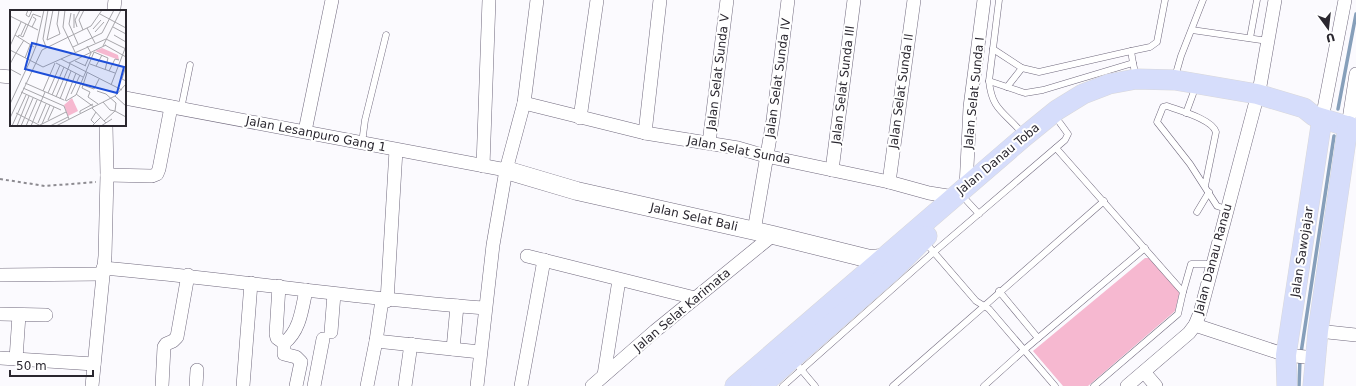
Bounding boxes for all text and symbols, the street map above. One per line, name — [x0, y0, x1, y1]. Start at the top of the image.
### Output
north arrow — [1308, 8, 1348, 48]
inset map — [10, 10, 126, 126]
street label: Jalan Selat Sunda V — [704, 12, 732, 132]
street label: Jalan Selat Sunda IV — [763, 17, 793, 140]
street label: Jalan Selat Sunda III — [829, 25, 857, 146]
text: U — [1324, 30, 1336, 45]
street label: Jalan Selat Sunda II — [886, 33, 916, 150]
street label: Jalan Selat Sunda I — [961, 36, 987, 151]
street label: Jalan Lesanpuro Gang 1 — [244, 113, 387, 154]
street label: Jalan Danau Toba — [953, 120, 1042, 198]
street label: Jalan Selat Sunda — [685, 133, 792, 167]
street label: Jalan Selat Bali — [648, 200, 739, 234]
street label: Jalan Danau Ranau — [1191, 202, 1235, 317]
street label: Jalan Sawojajar — [1288, 206, 1316, 299]
street label: Jalan Selat Karimata — [630, 266, 733, 355]
scale bar — [10, 352, 93, 378]
text: 50 m — [16, 359, 47, 373]

